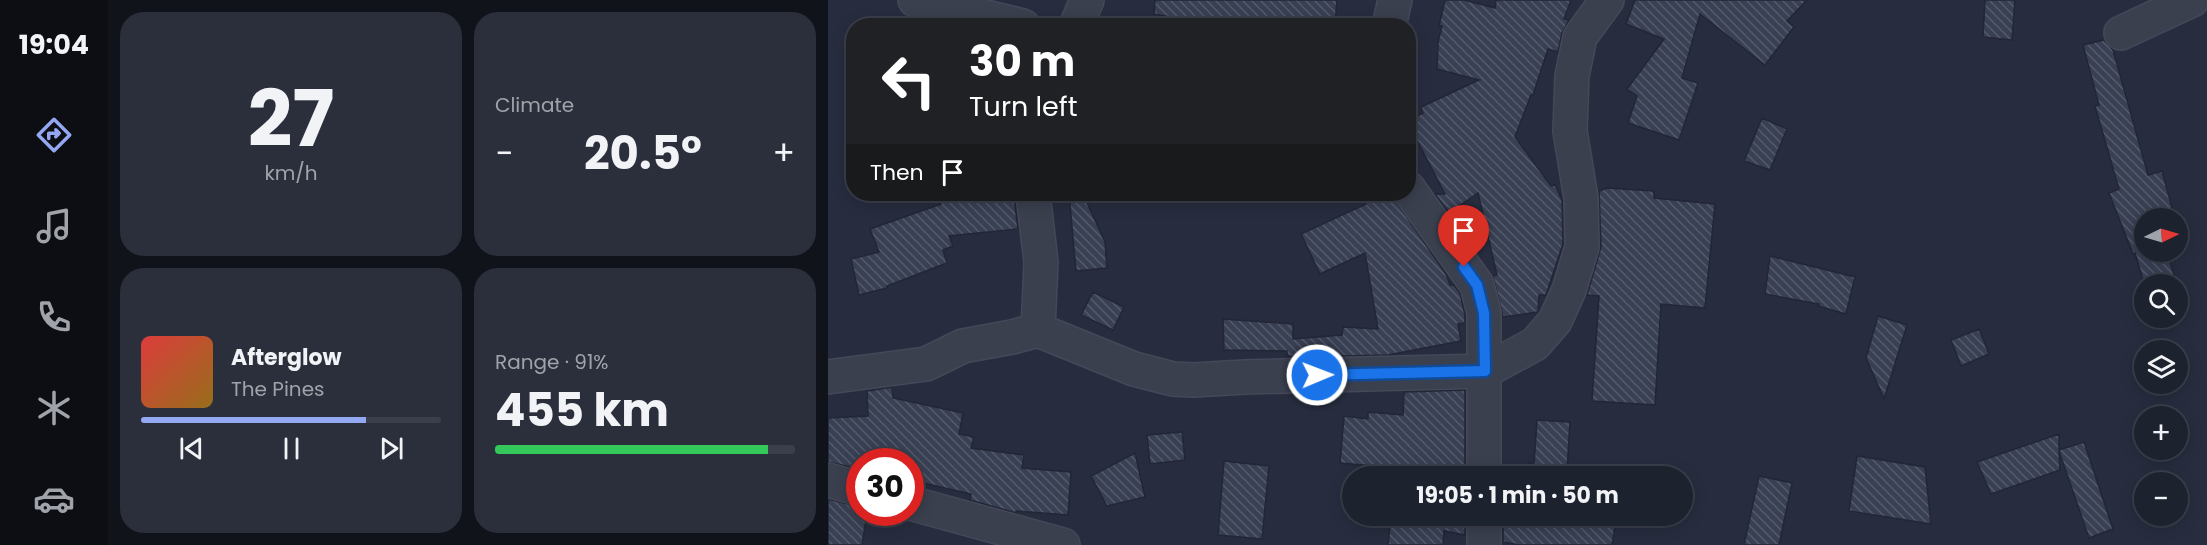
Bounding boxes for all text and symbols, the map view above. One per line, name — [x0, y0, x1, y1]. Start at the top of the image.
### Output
text: 19:04 — [19, 26, 89, 63]
text: 30 m — [969, 32, 1075, 91]
icon: left — [870, 42, 948, 120]
text: 27 — [248, 64, 334, 173]
text: Turn left — [969, 88, 1078, 125]
text: Climate — [495, 91, 574, 119]
icon: directions — [33, 114, 75, 156]
text: 20.5° — [584, 122, 702, 185]
text: − — [495, 130, 513, 177]
text: + — [772, 130, 795, 177]
icon: arrive — [936, 156, 969, 189]
text: Then — [870, 157, 924, 188]
text: km/h — [264, 159, 318, 187]
icon: music — [33, 205, 75, 247]
pin — [1438, 205, 1489, 267]
north arrow — [2134, 208, 2188, 262]
map controls — [2134, 208, 2188, 526]
icon: arrive — [1447, 214, 1480, 247]
button: search — [2134, 274, 2188, 328]
icon: phone — [33, 296, 75, 338]
button: layers — [2134, 340, 2188, 394]
text: Afterglow — [231, 342, 342, 373]
position arrow — [1285, 343, 1349, 407]
text: Range · 91% — [495, 348, 609, 376]
text: The Pines — [231, 375, 325, 403]
text: 455 km — [495, 379, 669, 442]
icon: climate — [33, 387, 75, 429]
button: + — [2134, 406, 2188, 460]
icon: previous — [175, 432, 208, 465]
icon: pause — [275, 432, 308, 465]
icon: next — [375, 432, 408, 465]
speed limit sign: 30 — [846, 448, 924, 526]
button: − — [2134, 472, 2188, 526]
icon: car — [33, 478, 75, 520]
text: 19:05 · 1 min · 50 m — [1416, 480, 1619, 511]

